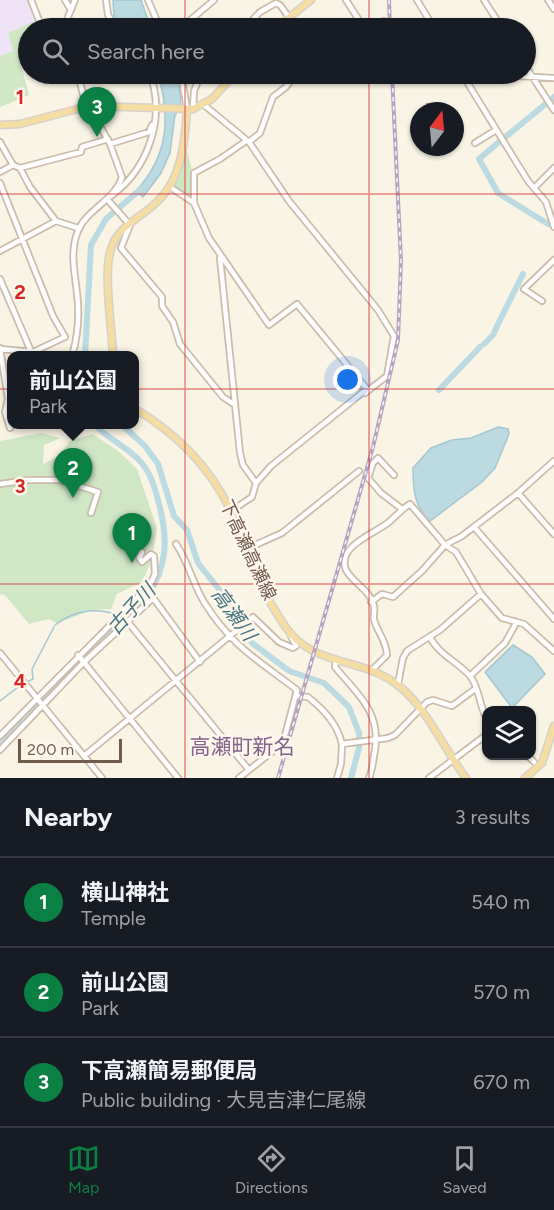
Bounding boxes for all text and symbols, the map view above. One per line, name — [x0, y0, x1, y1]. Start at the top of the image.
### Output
search box — [18, 18, 536, 84]
icon: search — [39, 35, 72, 68]
text: Search here — [87, 38, 205, 65]
text: 1 — [16, 85, 24, 109]
pin: 3 — [78, 88, 116, 137]
north arrow — [410, 102, 464, 156]
text: 2 — [14, 280, 26, 304]
popup — [7, 351, 139, 429]
your location — [333, 365, 362, 394]
text: 前山公園 — [29, 367, 117, 394]
text: Park — [29, 394, 67, 418]
pin: 2 — [54, 448, 92, 498]
text: 3 — [14, 474, 26, 498]
street label: 下高瀬高瀬線 — [215, 496, 281, 604]
pin: 1 — [112, 514, 152, 563]
water label: 古子川 — [102, 577, 161, 639]
water label: 高瀬川 — [207, 583, 263, 647]
text: 4 — [14, 669, 27, 693]
map controls — [482, 706, 536, 760]
button: layers — [482, 706, 536, 760]
district label: 高瀬町新名 — [190, 734, 295, 759]
scale bar — [18, 736, 122, 764]
text: 200 m — [27, 740, 74, 759]
text: Nearby — [24, 801, 112, 833]
text: 3 results — [455, 805, 530, 829]
text: 横山神社 — [81, 879, 169, 906]
text: 1 — [39, 890, 48, 914]
text: 540 m — [471, 890, 530, 914]
text: Temple — [81, 906, 146, 930]
text: 前山公園 — [81, 969, 169, 996]
text: 2 — [38, 980, 49, 1004]
text: 570 m — [473, 980, 530, 1004]
text: Park — [81, 996, 119, 1020]
text: 下高瀬簡易郵便局 — [81, 1057, 257, 1084]
text: 3 — [38, 1070, 49, 1094]
text: 670 m — [473, 1070, 530, 1094]
text: Public building · 大見吉津仁尾線 — [81, 1088, 366, 1112]
tab: Map — [67, 1142, 100, 1197]
tab: Directions — [235, 1142, 308, 1197]
tab: Saved — [443, 1142, 487, 1197]

